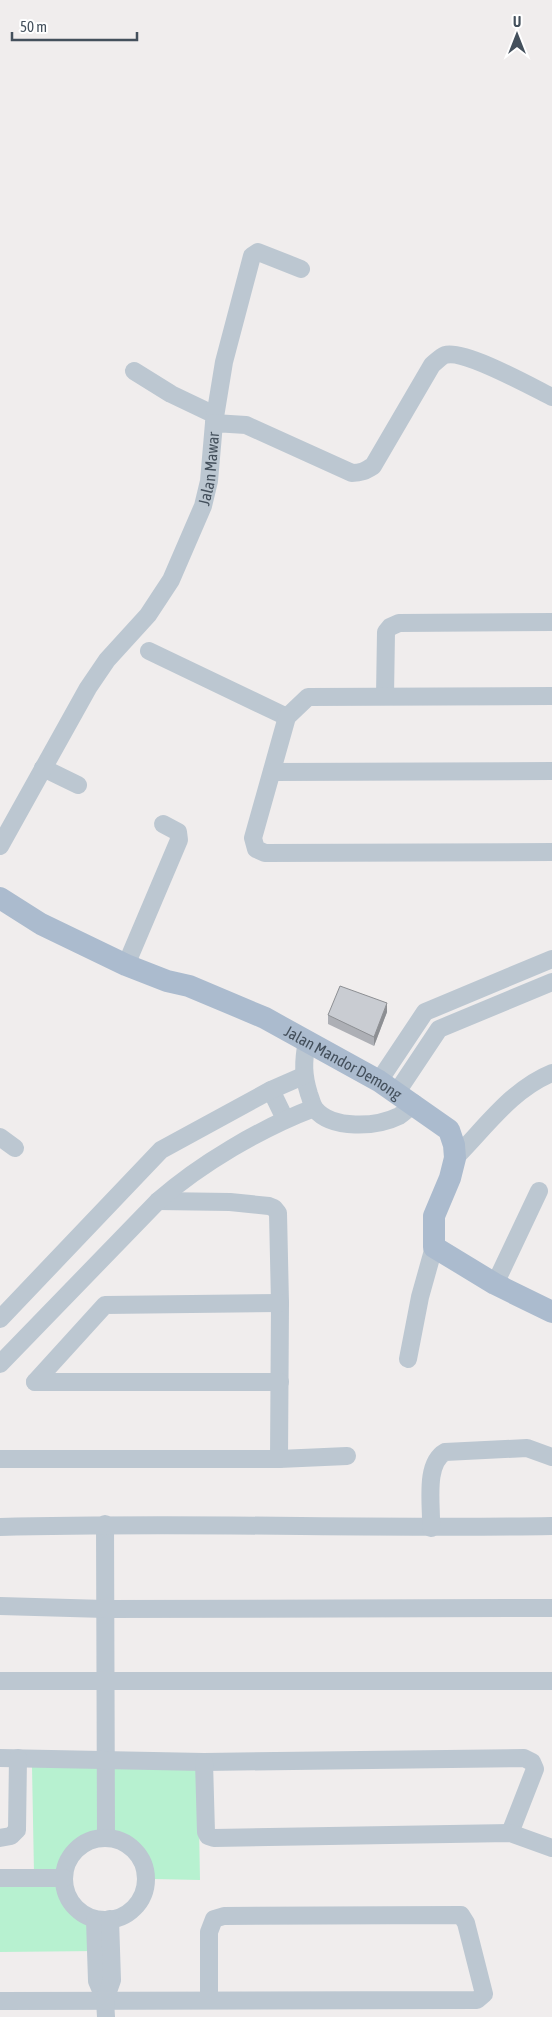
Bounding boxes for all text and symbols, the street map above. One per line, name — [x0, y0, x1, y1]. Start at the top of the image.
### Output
scale bar — [12, 10, 138, 42]
north arrow — [492, 10, 542, 60]
text: U — [513, 14, 521, 30]
text: 50 m — [20, 18, 47, 35]
street label: Jalan Mawar — [194, 431, 222, 507]
street label: Jalan Mandor Demong — [282, 1022, 405, 1104]

